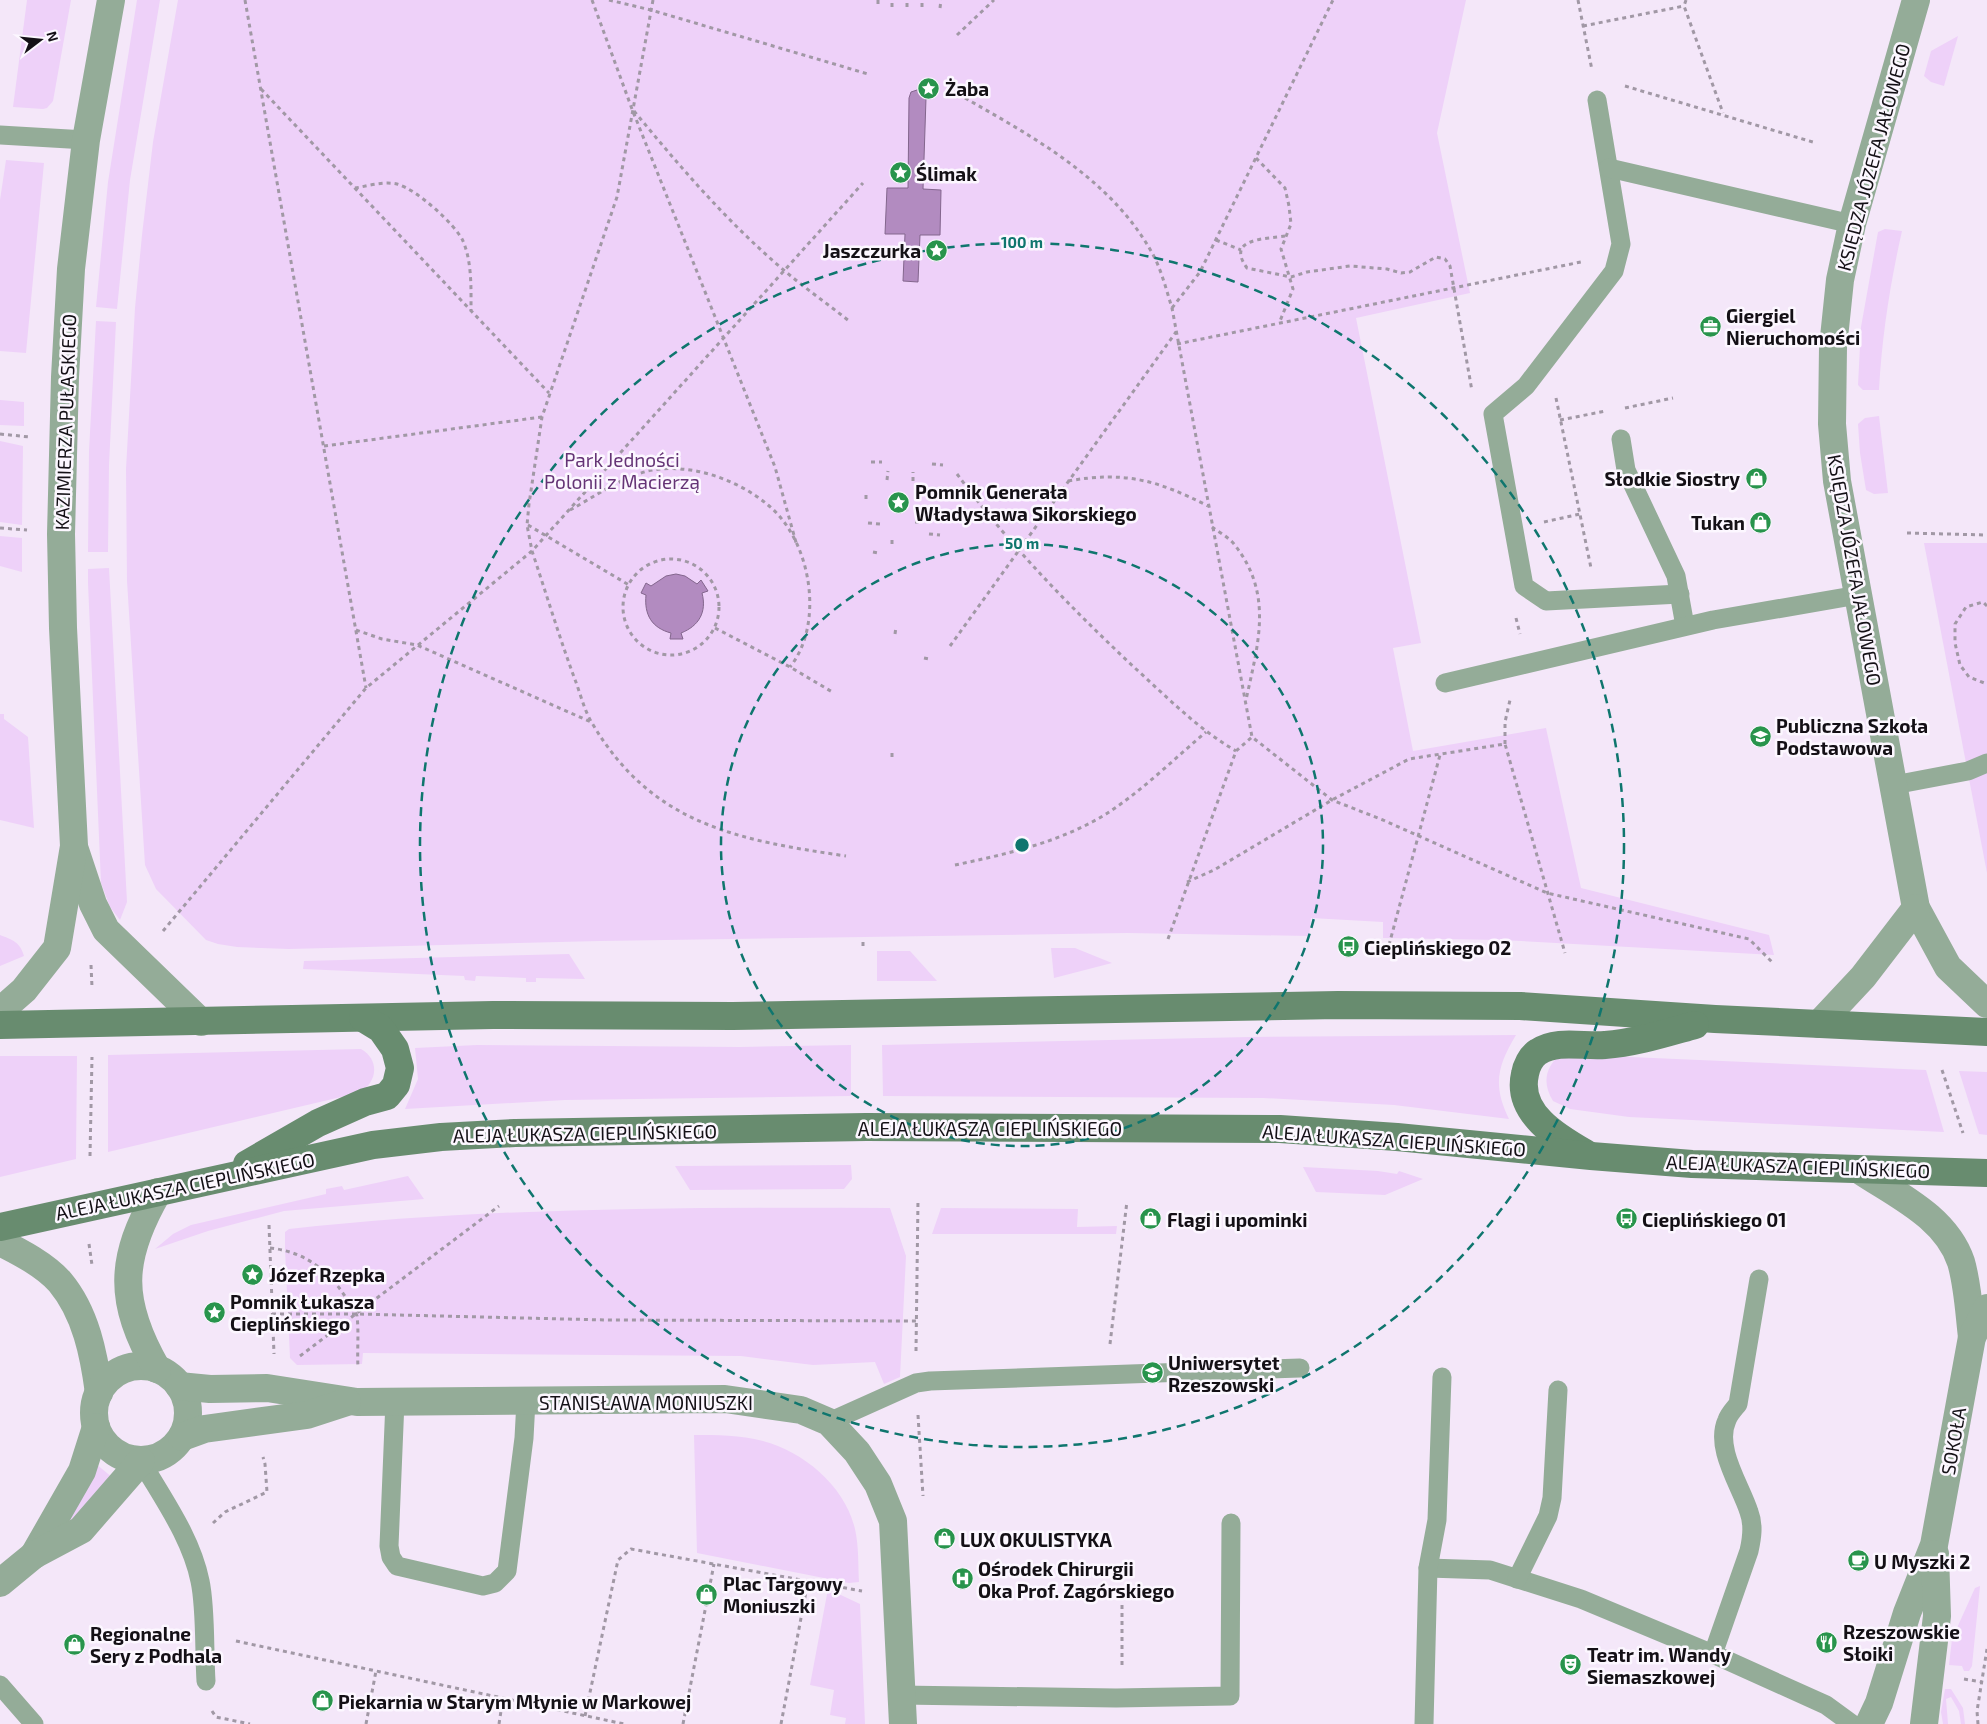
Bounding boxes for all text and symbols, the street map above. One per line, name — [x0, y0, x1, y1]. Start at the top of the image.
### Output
north arrow — [15, 15, 65, 65]
text: N — [43, 29, 63, 43]
street label: KSIĘDZA JÓZEFA JAŁOWEGO — [1832, 41, 1914, 273]
place icon: Żaba — [917, 76, 941, 100]
place label: Żaba — [945, 77, 989, 100]
place icon: Ślimak — [888, 161, 912, 185]
place label: Ślimak — [916, 162, 977, 185]
text: 100 m — [1001, 233, 1043, 251]
place icon: Jaszczurka — [925, 238, 949, 262]
place label: Jaszczurka — [823, 239, 921, 262]
place label: Giergiel Nieruchomości — [1726, 304, 1860, 349]
street label: KAZIMIERZA PUŁASKIEGO — [50, 313, 80, 531]
office icon: Giergiel Nieruchomości — [1698, 314, 1722, 338]
park label: Park Jedności Polonii z Macierzą — [544, 448, 700, 493]
street label: KSIĘDZA JÓZEFA JAŁOWEGO — [1823, 452, 1887, 688]
shop icon: Słodkie Siostry — [1744, 466, 1768, 490]
place label: Słodkie Siostry — [1604, 467, 1740, 491]
place label: Pomnik Generała Władysława Sikorskiego — [915, 480, 1137, 526]
place icon: Pomnik Generała Władysława Sikorskiego — [887, 490, 911, 514]
shop icon: Tukan — [1749, 510, 1773, 534]
place label: Tukan — [1691, 511, 1745, 534]
text: 50 m — [1005, 534, 1039, 552]
place label: Publiczna Szkoła Podstawowa — [1776, 714, 1928, 759]
school or university icon: Publiczna Szkoła Podstawowa — [1748, 724, 1772, 748]
centre of rings — [1013, 836, 1031, 854]
bus stop icon: Cieplińskiego 02 — [1336, 935, 1360, 959]
place label: Cieplińskiego 02 — [1364, 936, 1511, 959]
street label: ALEJA ŁUKASZA CIEPLIŃSKIEGO — [858, 1117, 1122, 1140]
street label: ALEJA ŁUKASZA CIEPLIŃSKIEGO — [453, 1119, 717, 1147]
street label: ALEJA ŁUKASZA CIEPLIŃSKIEGO — [1261, 1119, 1527, 1161]
street label: ALEJA ŁUKASZA CIEPLIŃSKIEGO — [53, 1147, 317, 1225]
street label: ALEJA ŁUKASZA CIEPLIŃSKIEGO — [1665, 1150, 1931, 1182]
shop icon: Flagi i upominki — [1139, 1207, 1163, 1231]
bus stop icon: Cieplińskiego 01 — [1614, 1207, 1638, 1231]
place label: Flagi i upominki — [1167, 1208, 1308, 1231]
place label: Cieplińskiego 01 — [1642, 1208, 1787, 1231]
place icon: Józef Rzepka — [241, 1262, 265, 1286]
place label: Józef Rzepka — [269, 1263, 385, 1286]
place label: Pomnik Łukasza Cieplińskiego — [230, 1290, 375, 1335]
place icon: Pomnik Łukasza Cieplińskiego — [202, 1300, 226, 1324]
place label: Uniwersytet Rzeszowski — [1168, 1351, 1280, 1396]
school or university icon: Uniwersytet Rzeszowski — [1140, 1361, 1164, 1385]
street label: STANISŁAWA MONIUSZKI — [539, 1391, 753, 1414]
street label: SOKOŁA — [1936, 1405, 1970, 1477]
shop icon: LUX OKULISTYKA — [932, 1527, 956, 1551]
place label: LUX OKULISTYKA — [960, 1528, 1112, 1551]
cafe icon: U Myszki 2 — [1846, 1549, 1870, 1573]
place label: U Myszki 2 — [1874, 1550, 1970, 1574]
place label: Ośrodek Chirurgii Oka Prof. Zagórskiego — [978, 1557, 1174, 1602]
hospital icon: Ośrodek Chirurgii Oka Prof. Zagórskiego — [950, 1567, 974, 1591]
place label: Plac Targowy Moniuszki — [723, 1572, 843, 1617]
shop icon: Plac Targowy Moniuszki — [695, 1582, 719, 1606]
place label: Rzeszowskie Słoiki — [1843, 1620, 1960, 1665]
place label: Regionalne Sery z Podhala — [90, 1622, 222, 1668]
restaurant icon: Rzeszowskie Słoiki — [1815, 1630, 1839, 1654]
shop icon: Regionalne Sery z Podhala — [62, 1632, 86, 1656]
place label: Teatr im. Wandy Siemaszkowej — [1587, 1643, 1731, 1688]
theatre icon: Teatr im. Wandy Siemaszkowej — [1559, 1653, 1583, 1677]
shop icon: Piekarnia w Starym Młynie w Markowej — [310, 1689, 334, 1713]
place label: Piekarnia w Starym Młynie w Markowej — [338, 1690, 691, 1714]

